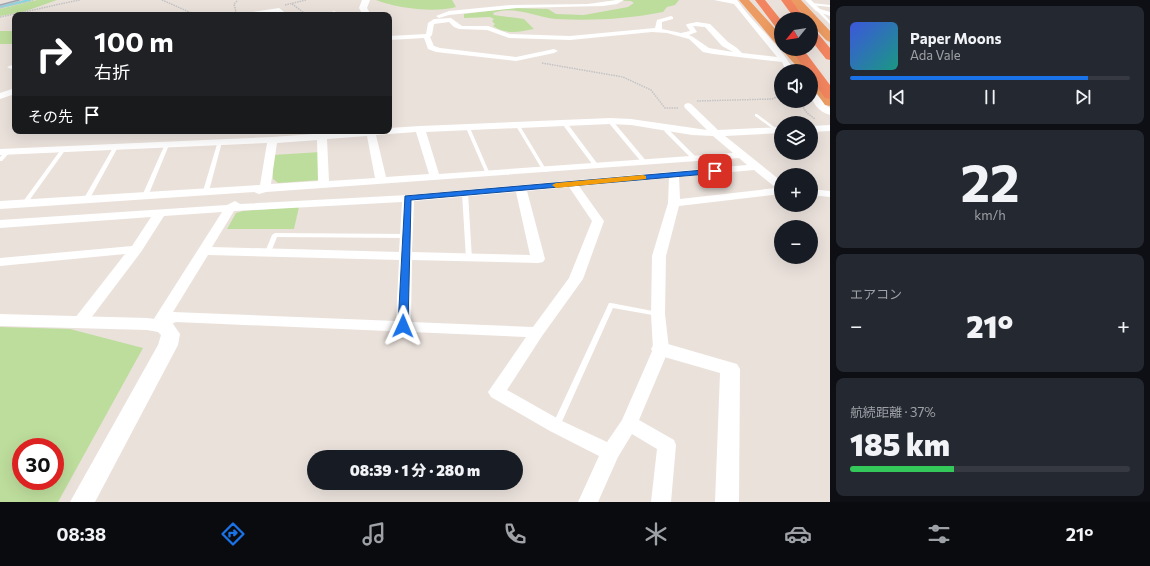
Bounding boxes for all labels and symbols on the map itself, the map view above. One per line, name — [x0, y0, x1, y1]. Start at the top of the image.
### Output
north arrow — [774, 12, 818, 56]
pin — [698, 154, 732, 188]
position arrow — [382, 305, 424, 347]
speed limit sign: 30 — [12, 438, 64, 490]

